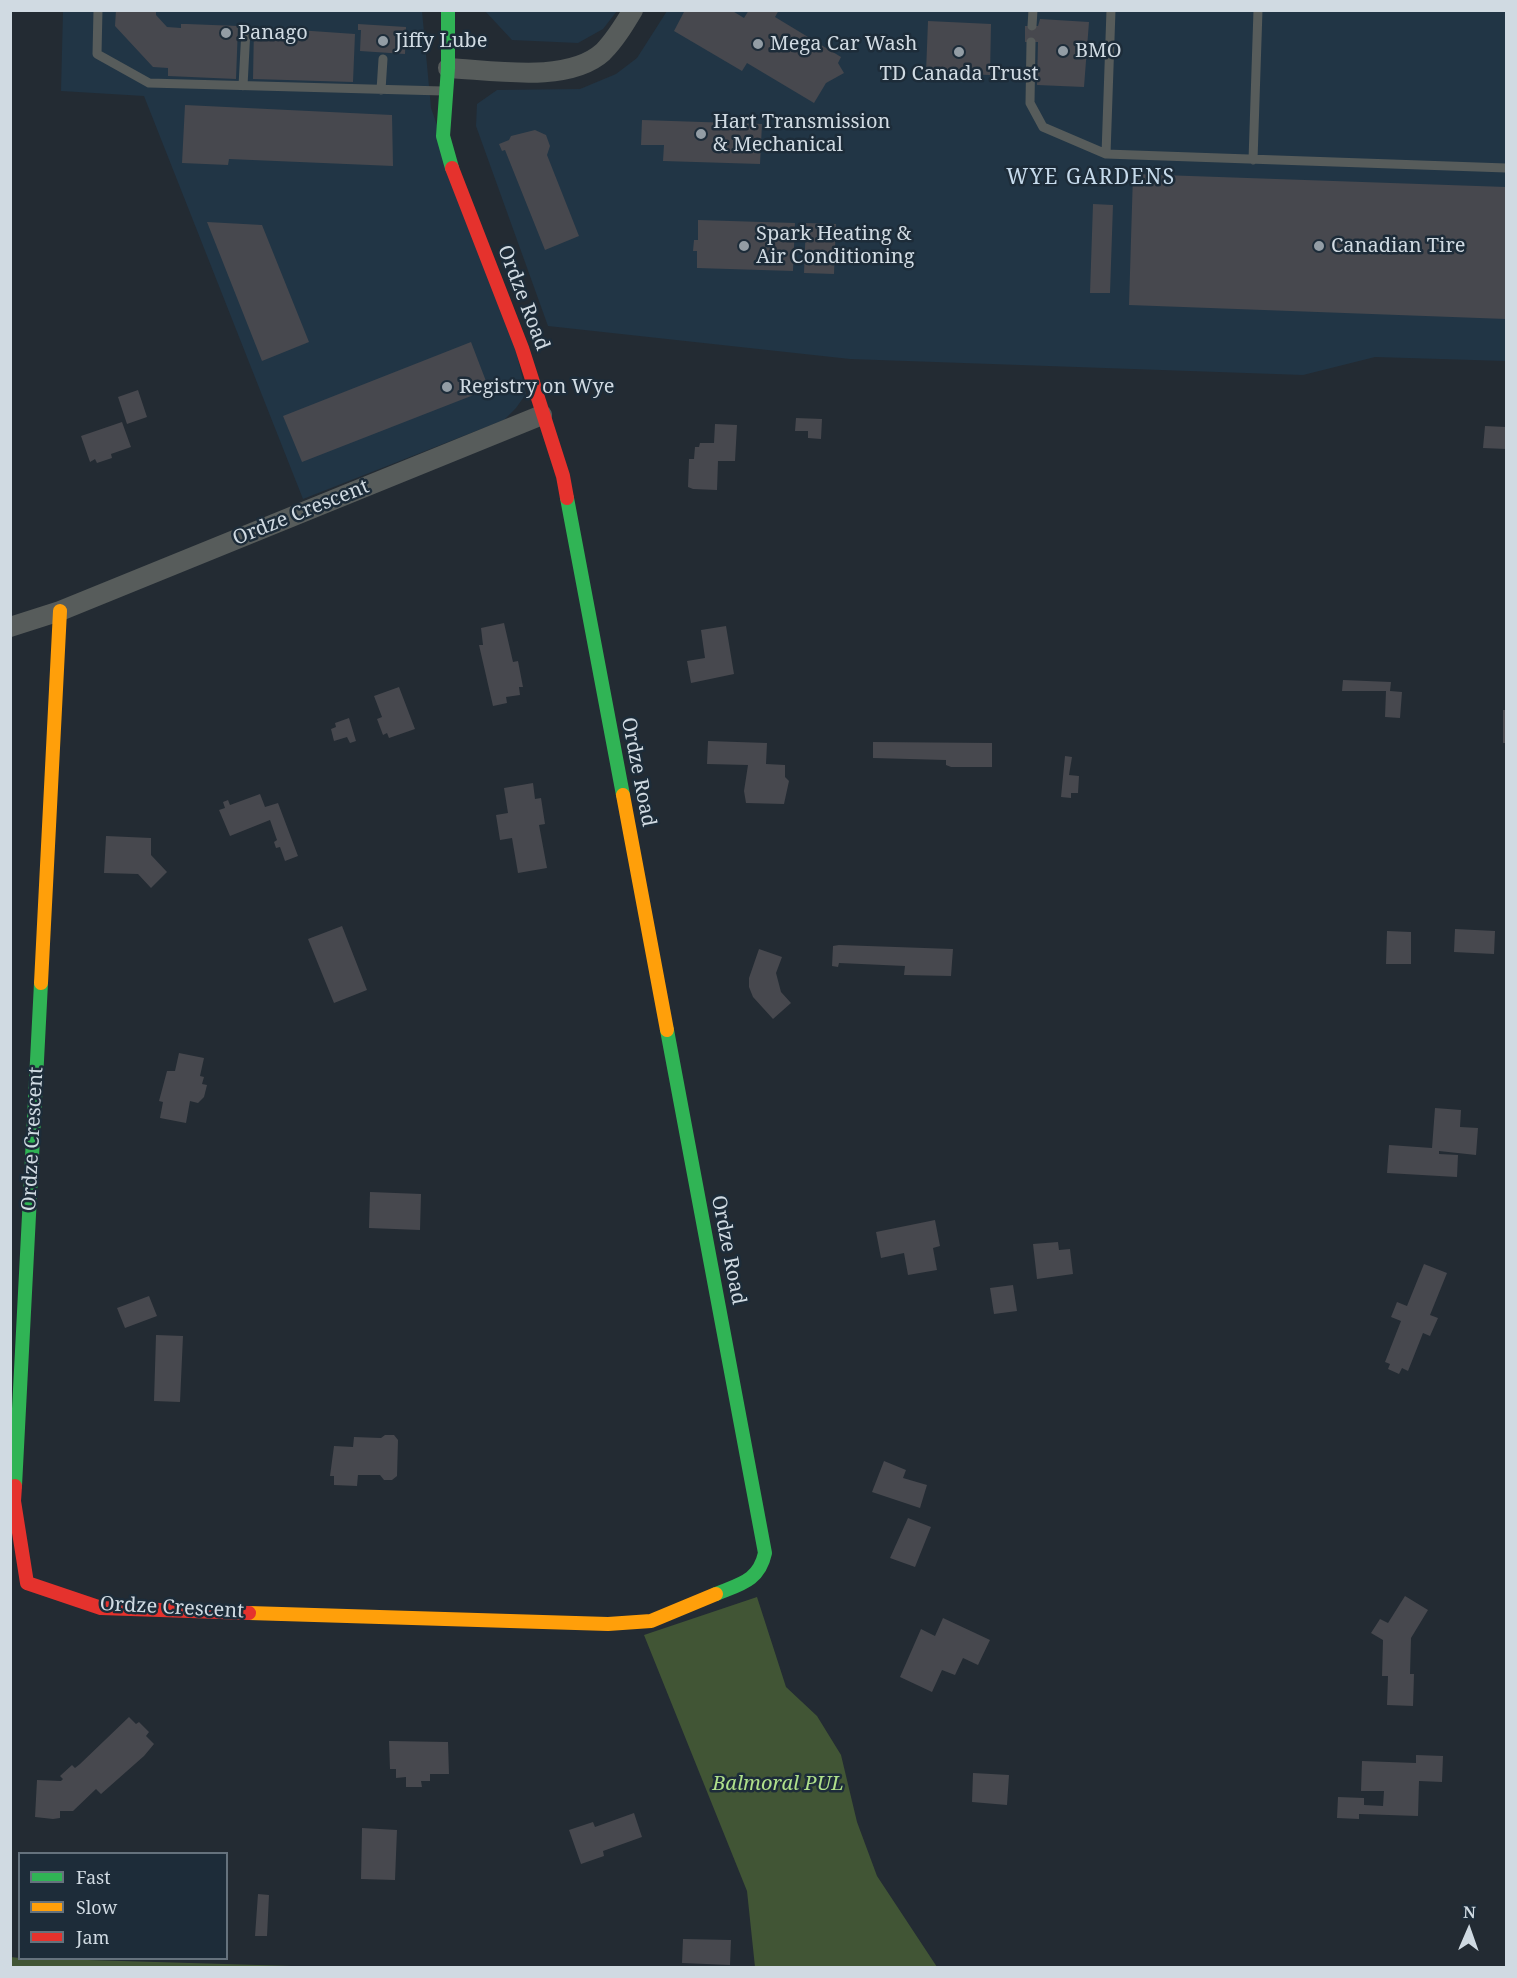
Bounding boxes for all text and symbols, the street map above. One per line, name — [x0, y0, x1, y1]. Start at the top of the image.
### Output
place label: Panago — [238, 21, 308, 45]
marker: Panago — [219, 26, 233, 40]
place label: Jiffy Lube — [395, 29, 487, 53]
place label: Mega Car Wash — [770, 32, 917, 56]
marker: Jiffy Lube — [376, 34, 390, 48]
marker: Mega Car Wash — [751, 37, 765, 51]
place label: BMO — [1075, 39, 1122, 63]
marker: BMO — [1056, 44, 1070, 58]
marker: TD Canada Trust — [952, 45, 966, 59]
place label: TD Canada Trust — [880, 62, 1038, 86]
place label: Hart Transmission & Mechanical — [713, 110, 890, 157]
marker: Hart Transmission & Mechanical — [694, 127, 708, 141]
district label: WYE GARDENS — [1006, 165, 1176, 191]
place label: Spark Heating & Air Conditioning — [756, 222, 914, 269]
place label: Canadian Tire — [1331, 234, 1466, 258]
marker: Spark Heating & Air Conditioning — [737, 239, 751, 253]
marker: Canadian Tire — [1312, 239, 1326, 253]
street label: Ordze Road — [492, 242, 554, 354]
place label: Registry on Wye — [459, 375, 615, 399]
marker: Registry on Wye — [440, 380, 454, 394]
street label: Ordze Crescent — [229, 475, 373, 551]
street label: Ordze Road — [616, 715, 660, 829]
street label: Ordze Crescent — [17, 1066, 49, 1212]
street label: Ordze Road — [706, 1193, 750, 1307]
street label: Ordze Crescent — [99, 1592, 245, 1624]
park label: Balmoral PUL — [712, 1772, 844, 1796]
legend — [18, 1852, 228, 1960]
text: Fast — [76, 1865, 111, 1889]
text: Slow — [76, 1895, 117, 1919]
north arrow — [1439, 1900, 1499, 1960]
text: N — [1463, 1901, 1476, 1923]
text: Jam — [76, 1925, 110, 1949]

